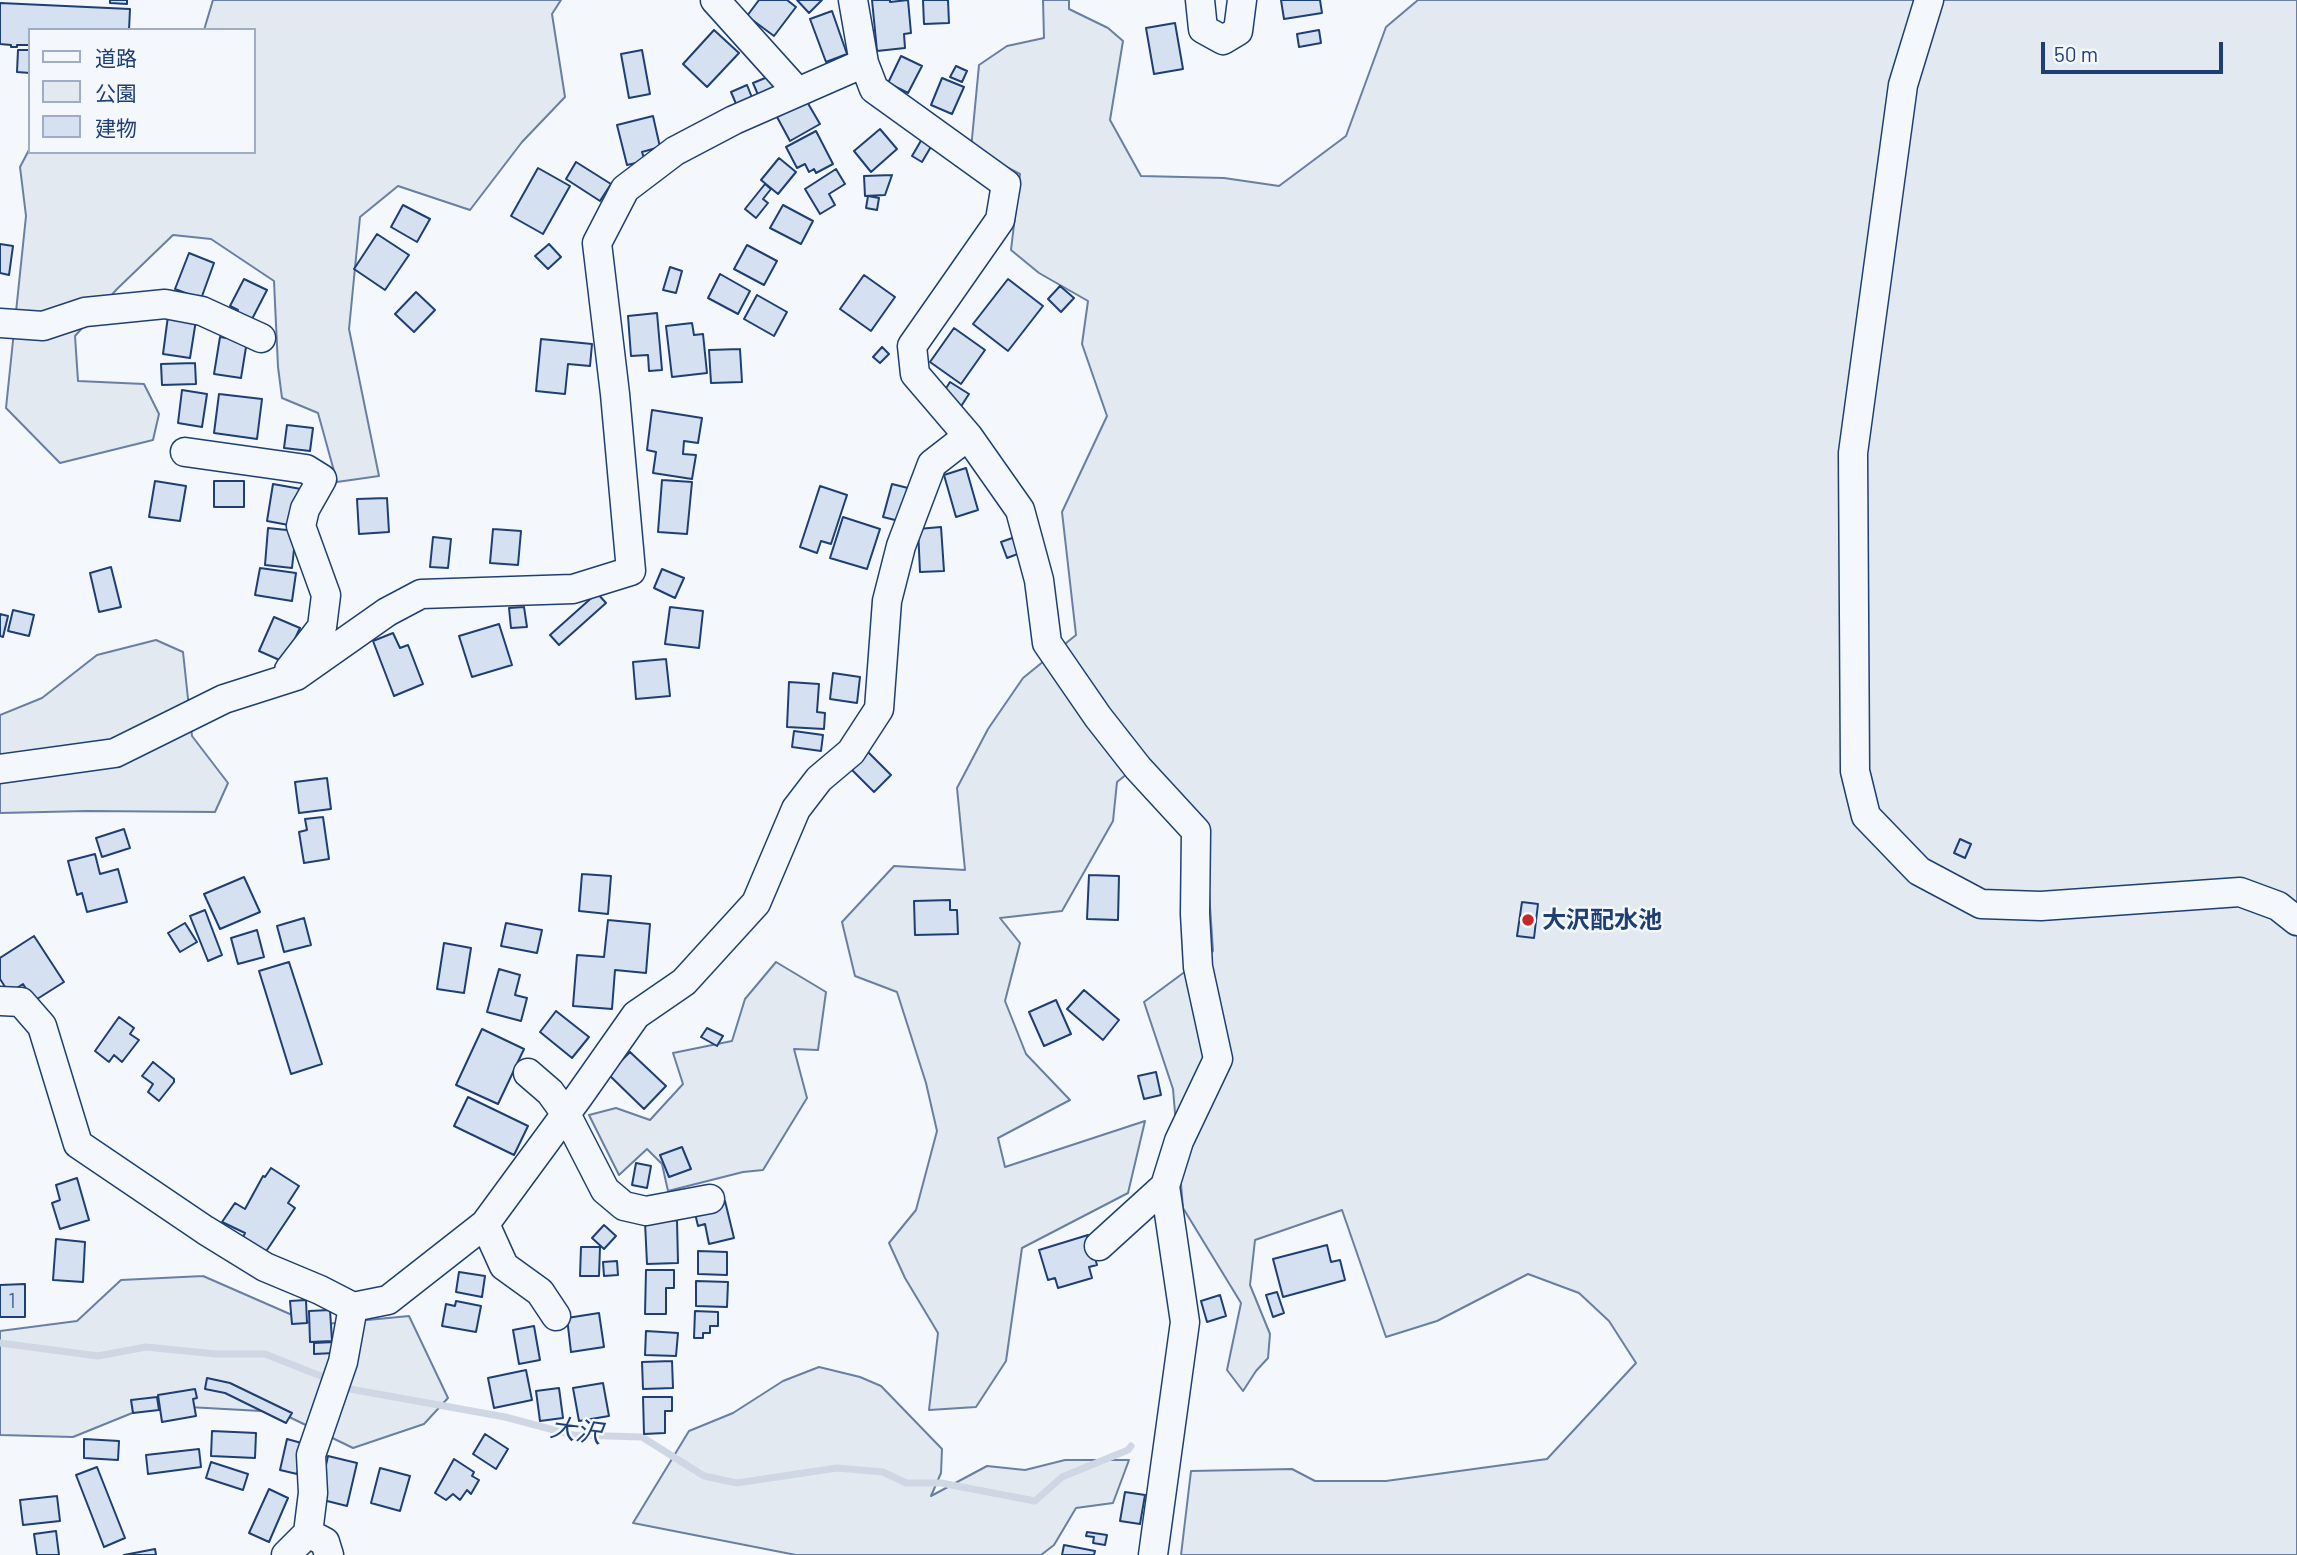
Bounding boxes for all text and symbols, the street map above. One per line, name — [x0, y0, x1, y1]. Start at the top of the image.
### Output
legend — [28, 28, 256, 154]
scale bar — [2045, 28, 2227, 72]
text: 50 m — [2054, 41, 2098, 66]
text: 道路 — [95, 45, 137, 70]
text: 公園 — [95, 80, 137, 105]
text: 建物 — [95, 115, 137, 140]
place label: 大沢配水池 — [1542, 906, 1662, 934]
marker: 大沢配水池 — [1520, 912, 1536, 928]
house number: 1 — [8, 1288, 16, 1314]
water label: 大沢 — [548, 1412, 604, 1450]

